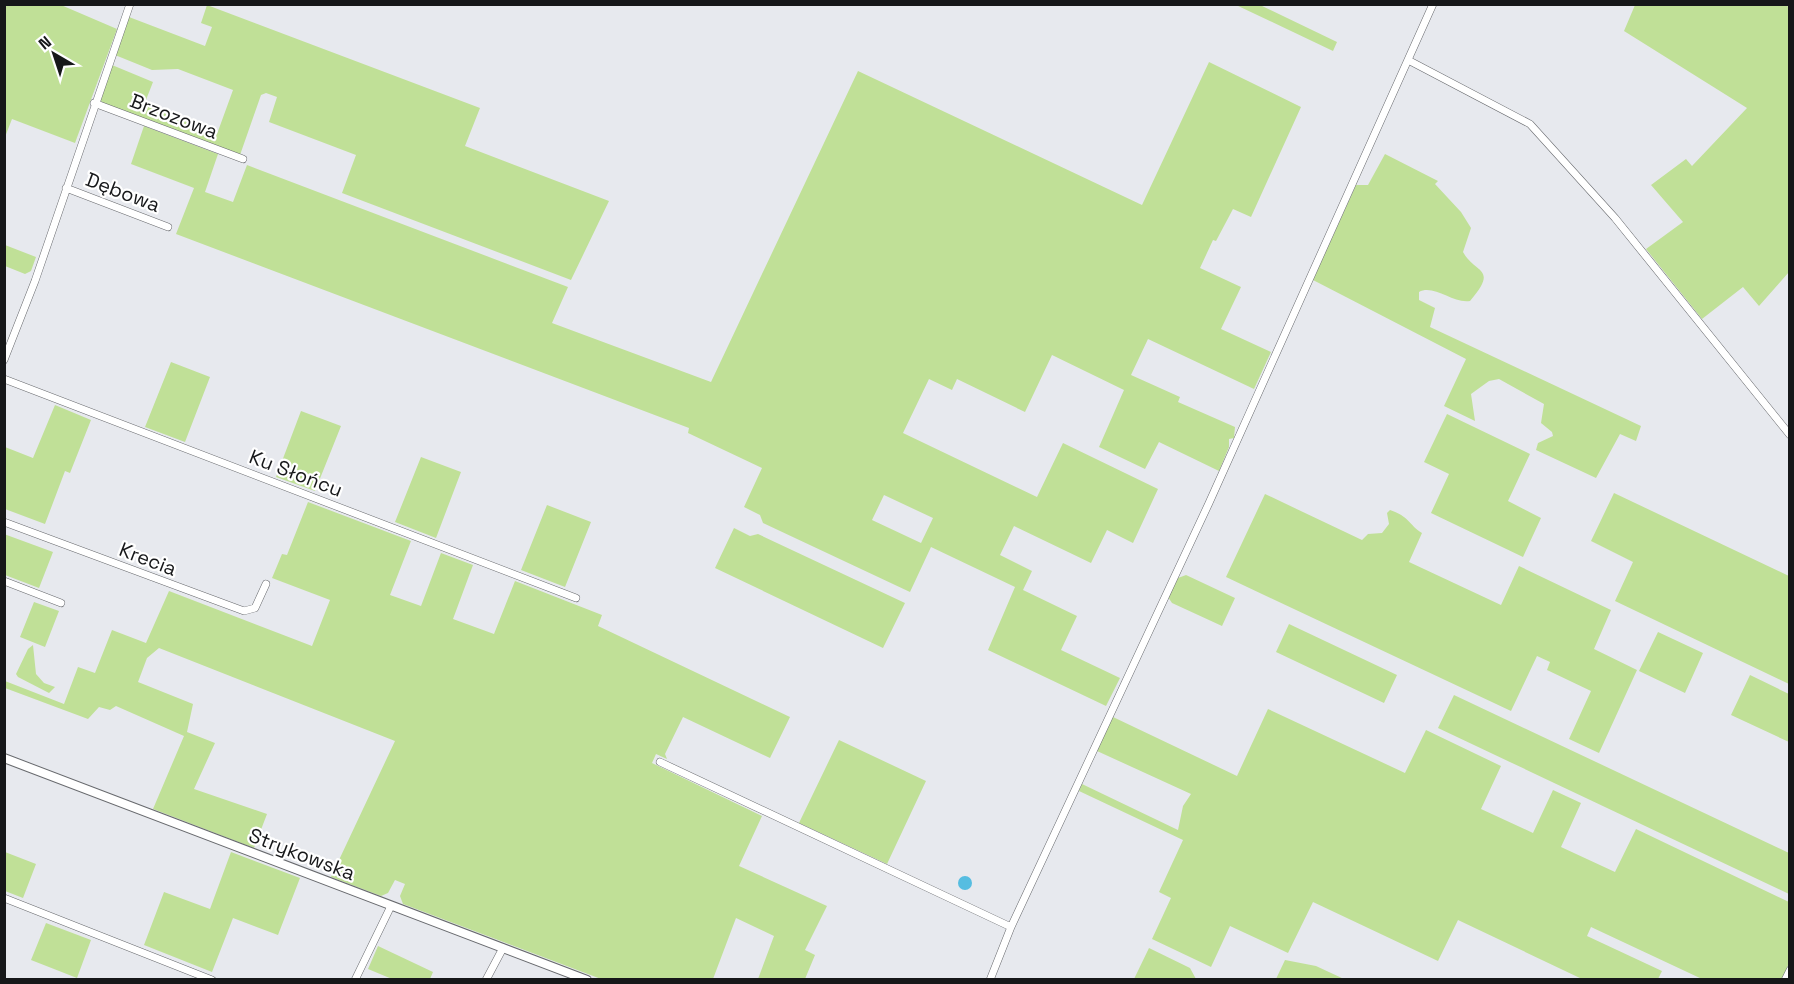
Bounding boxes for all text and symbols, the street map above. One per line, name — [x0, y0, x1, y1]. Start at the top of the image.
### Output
north arrow — [24, 24, 84, 84]
text: N — [34, 31, 56, 54]
street label: Brzozowa — [126, 87, 222, 145]
street label: Dębowa — [82, 166, 164, 218]
street label: Ku Słońcu — [246, 443, 346, 503]
street label: Krecia — [116, 536, 180, 582]
street label: Strykowska — [245, 822, 359, 886]

